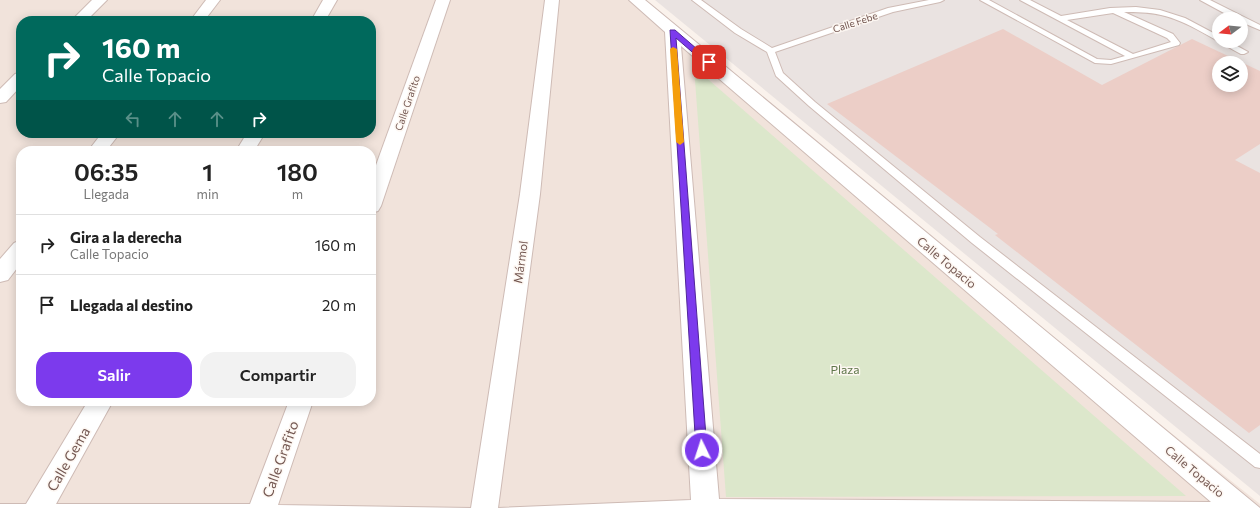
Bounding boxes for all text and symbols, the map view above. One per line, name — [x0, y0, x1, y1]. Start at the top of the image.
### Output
street label: Calle Febe — [831, 9, 879, 35]
north arrow — [1212, 12, 1248, 48]
map controls — [1212, 12, 1248, 92]
text: 160 m — [102, 30, 180, 64]
icon: right — [36, 32, 88, 84]
pin — [692, 45, 726, 79]
icon: arrive — [698, 51, 720, 73]
button: layers — [1212, 56, 1248, 92]
text: Calle Topacio — [102, 64, 211, 86]
street label: Calle Grafito — [392, 74, 422, 132]
icon: left — [122, 108, 144, 130]
icon: ahead — [164, 108, 186, 130]
icon: ahead — [206, 108, 228, 130]
icon: right — [248, 108, 270, 130]
text: 06:35 — [74, 157, 139, 186]
text: 1 — [202, 157, 213, 186]
text: 180 — [277, 157, 318, 186]
text: Llegada — [83, 186, 129, 202]
text: min — [197, 186, 219, 202]
text: m — [292, 186, 303, 202]
text: Gira a la derecha — [70, 228, 182, 246]
street label: Calle Topacio — [915, 233, 979, 291]
icon: right — [36, 234, 58, 256]
text: 160 m — [315, 236, 356, 254]
street label: Mármol — [510, 240, 530, 284]
text: Calle Topacio — [70, 246, 149, 262]
icon: arrive — [36, 294, 58, 316]
text: Llegada al destino — [70, 296, 193, 314]
text: 20 m — [322, 296, 356, 314]
button: Salir — [36, 352, 192, 398]
button: Compartir — [200, 352, 356, 398]
park label: Plaza — [830, 362, 860, 376]
street label: Calle Grafito — [258, 418, 302, 500]
street label: Calle Gema — [43, 424, 93, 494]
position arrow — [681, 429, 723, 471]
street label: Calle Topacio — [1163, 442, 1227, 500]

